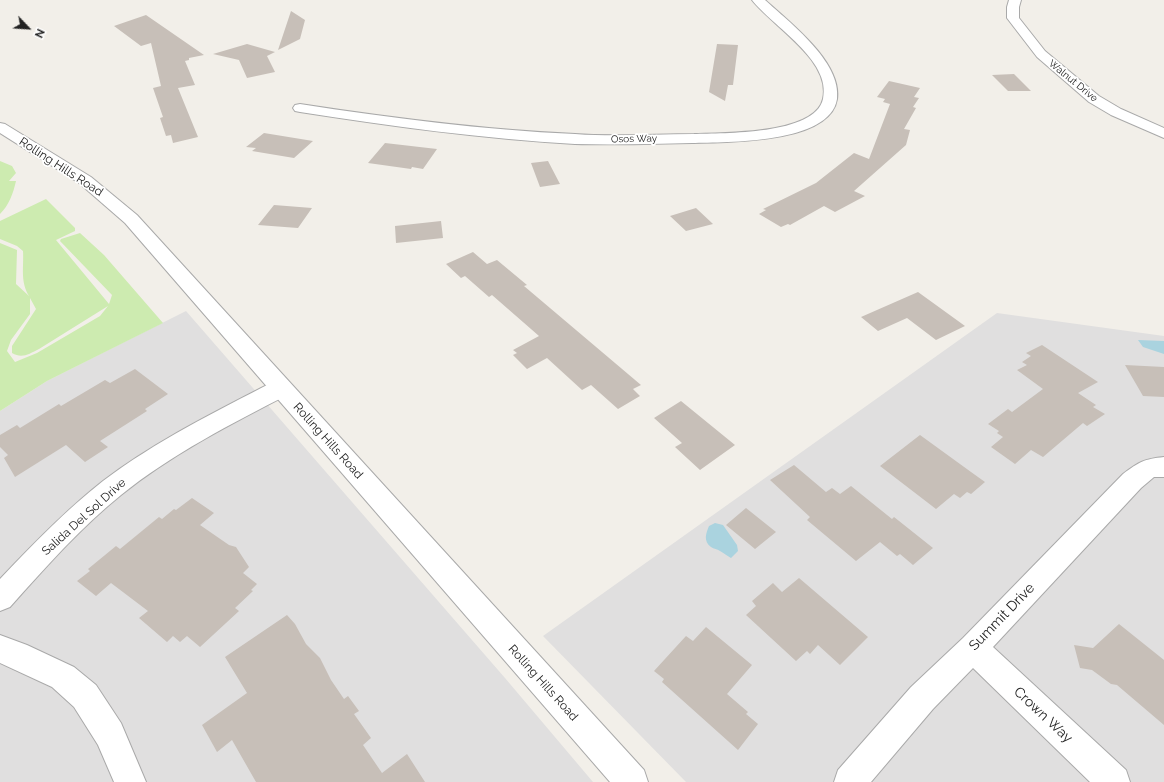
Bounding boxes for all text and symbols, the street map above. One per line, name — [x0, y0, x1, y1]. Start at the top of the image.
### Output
north arrow — [8, 8, 48, 48]
text: N — [32, 27, 47, 40]
street label: Walnut Drive — [1046, 58, 1100, 104]
street label: Osos Way — [611, 133, 657, 145]
street label: Rolling Hills Road — [16, 135, 106, 199]
street label: Rolling Hills Road — [290, 400, 366, 482]
street label: Salida Del Sol Drive — [39, 475, 129, 559]
street label: Summit Drive — [966, 580, 1038, 654]
street label: Rolling Hills Road — [505, 642, 581, 724]
street label: Crown Way — [1010, 683, 1076, 747]

